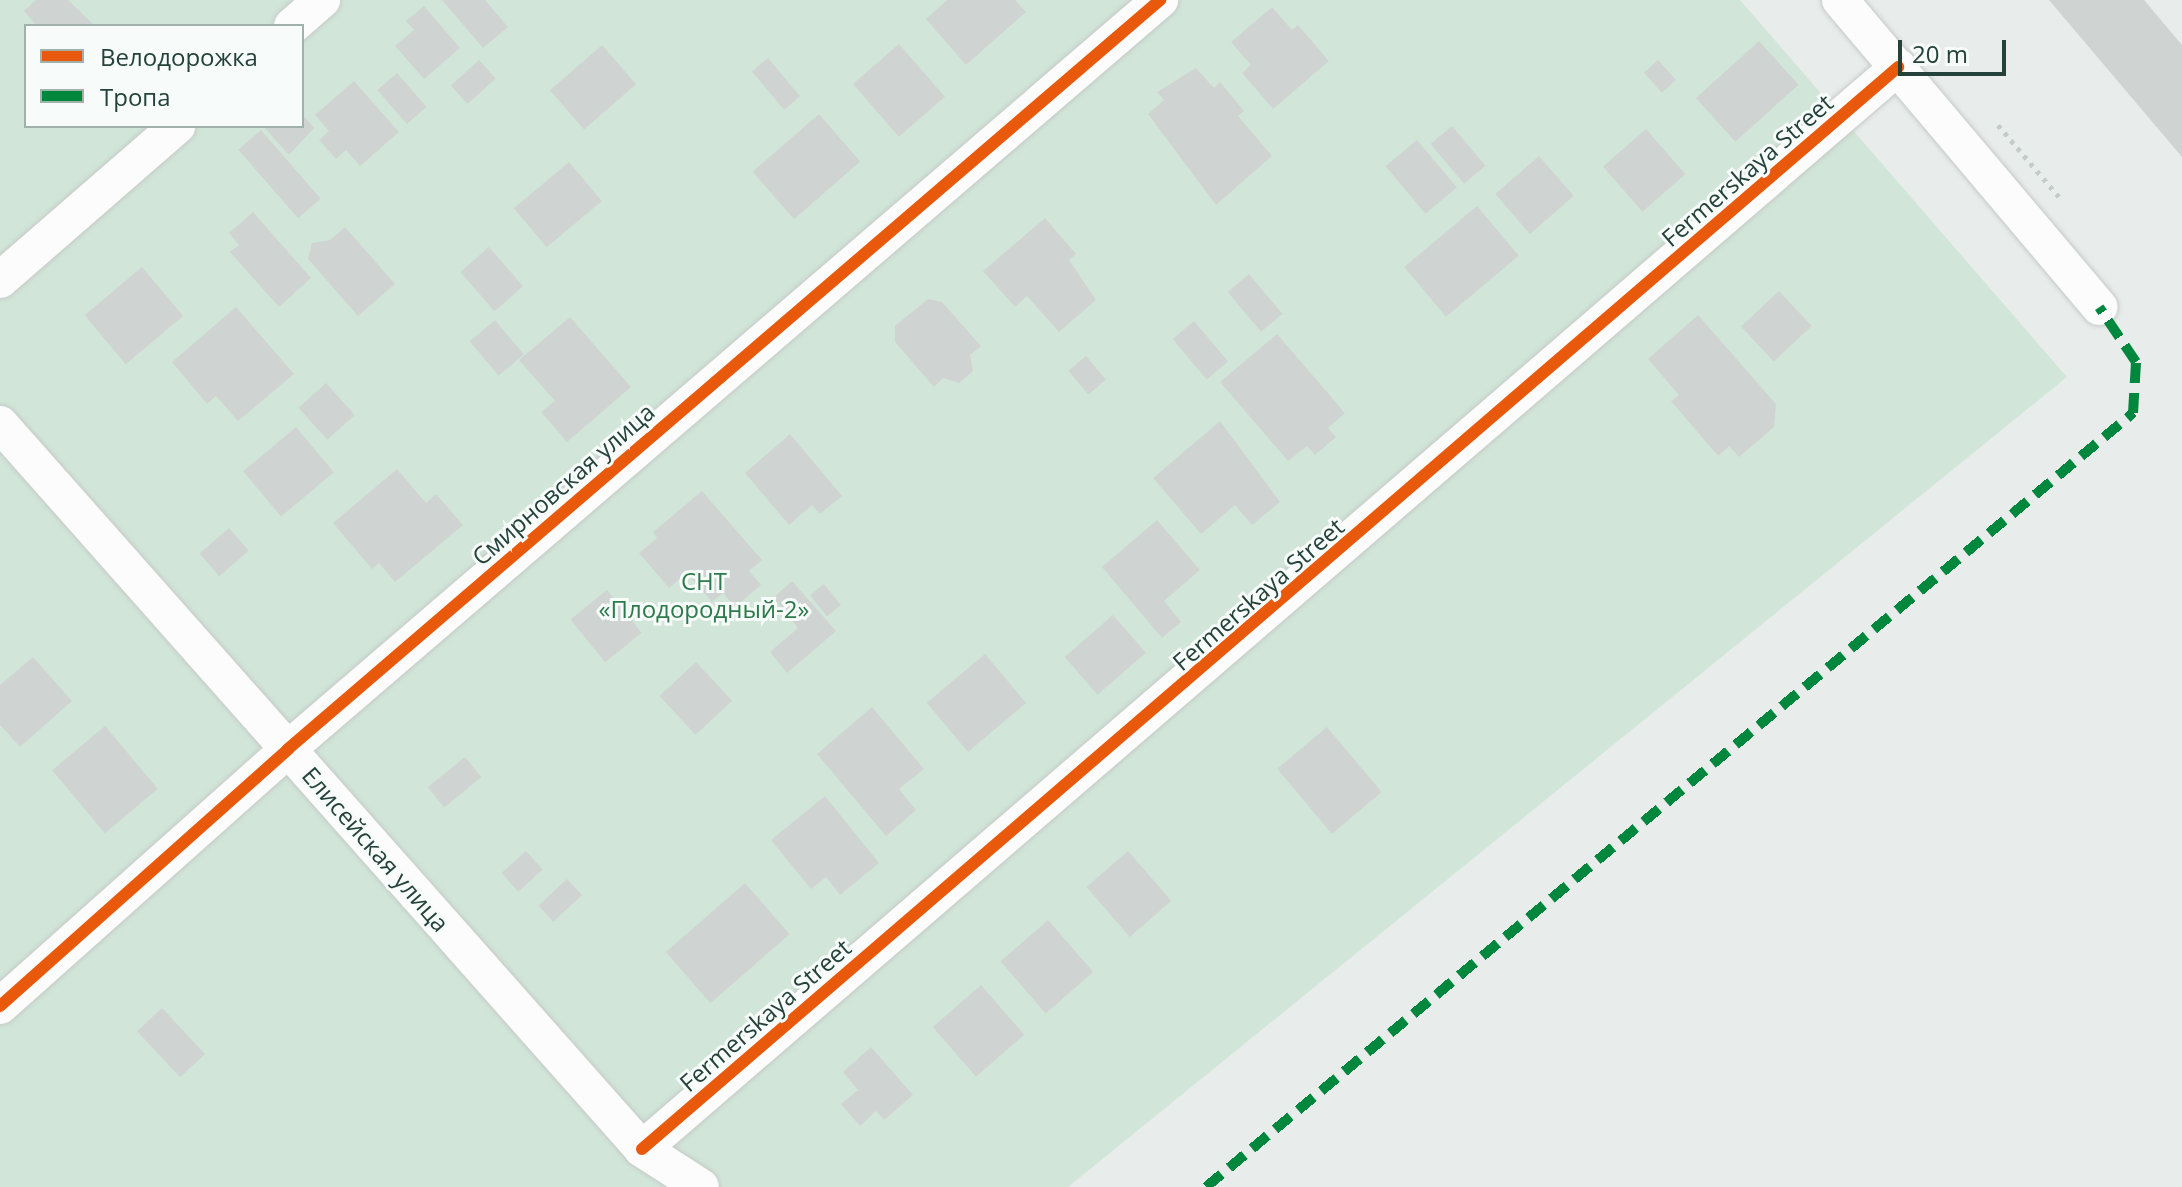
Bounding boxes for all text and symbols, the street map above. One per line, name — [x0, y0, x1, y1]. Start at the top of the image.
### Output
legend — [24, 24, 304, 128]
scale bar — [1902, 24, 2010, 74]
text: 20 m — [1912, 37, 1968, 70]
text: Велодорожка — [100, 40, 258, 73]
text: Тропа — [100, 80, 171, 113]
street label: Fermerskaya Street — [1656, 88, 1838, 252]
street label: Смирновская улица — [466, 397, 660, 571]
street label: Fermerskaya Street — [1167, 512, 1349, 676]
park label: СНТ «Плодородный-2» — [599, 567, 809, 623]
street label: Елисейская улица — [297, 761, 455, 937]
street label: Fermerskaya Street — [674, 933, 856, 1097]

